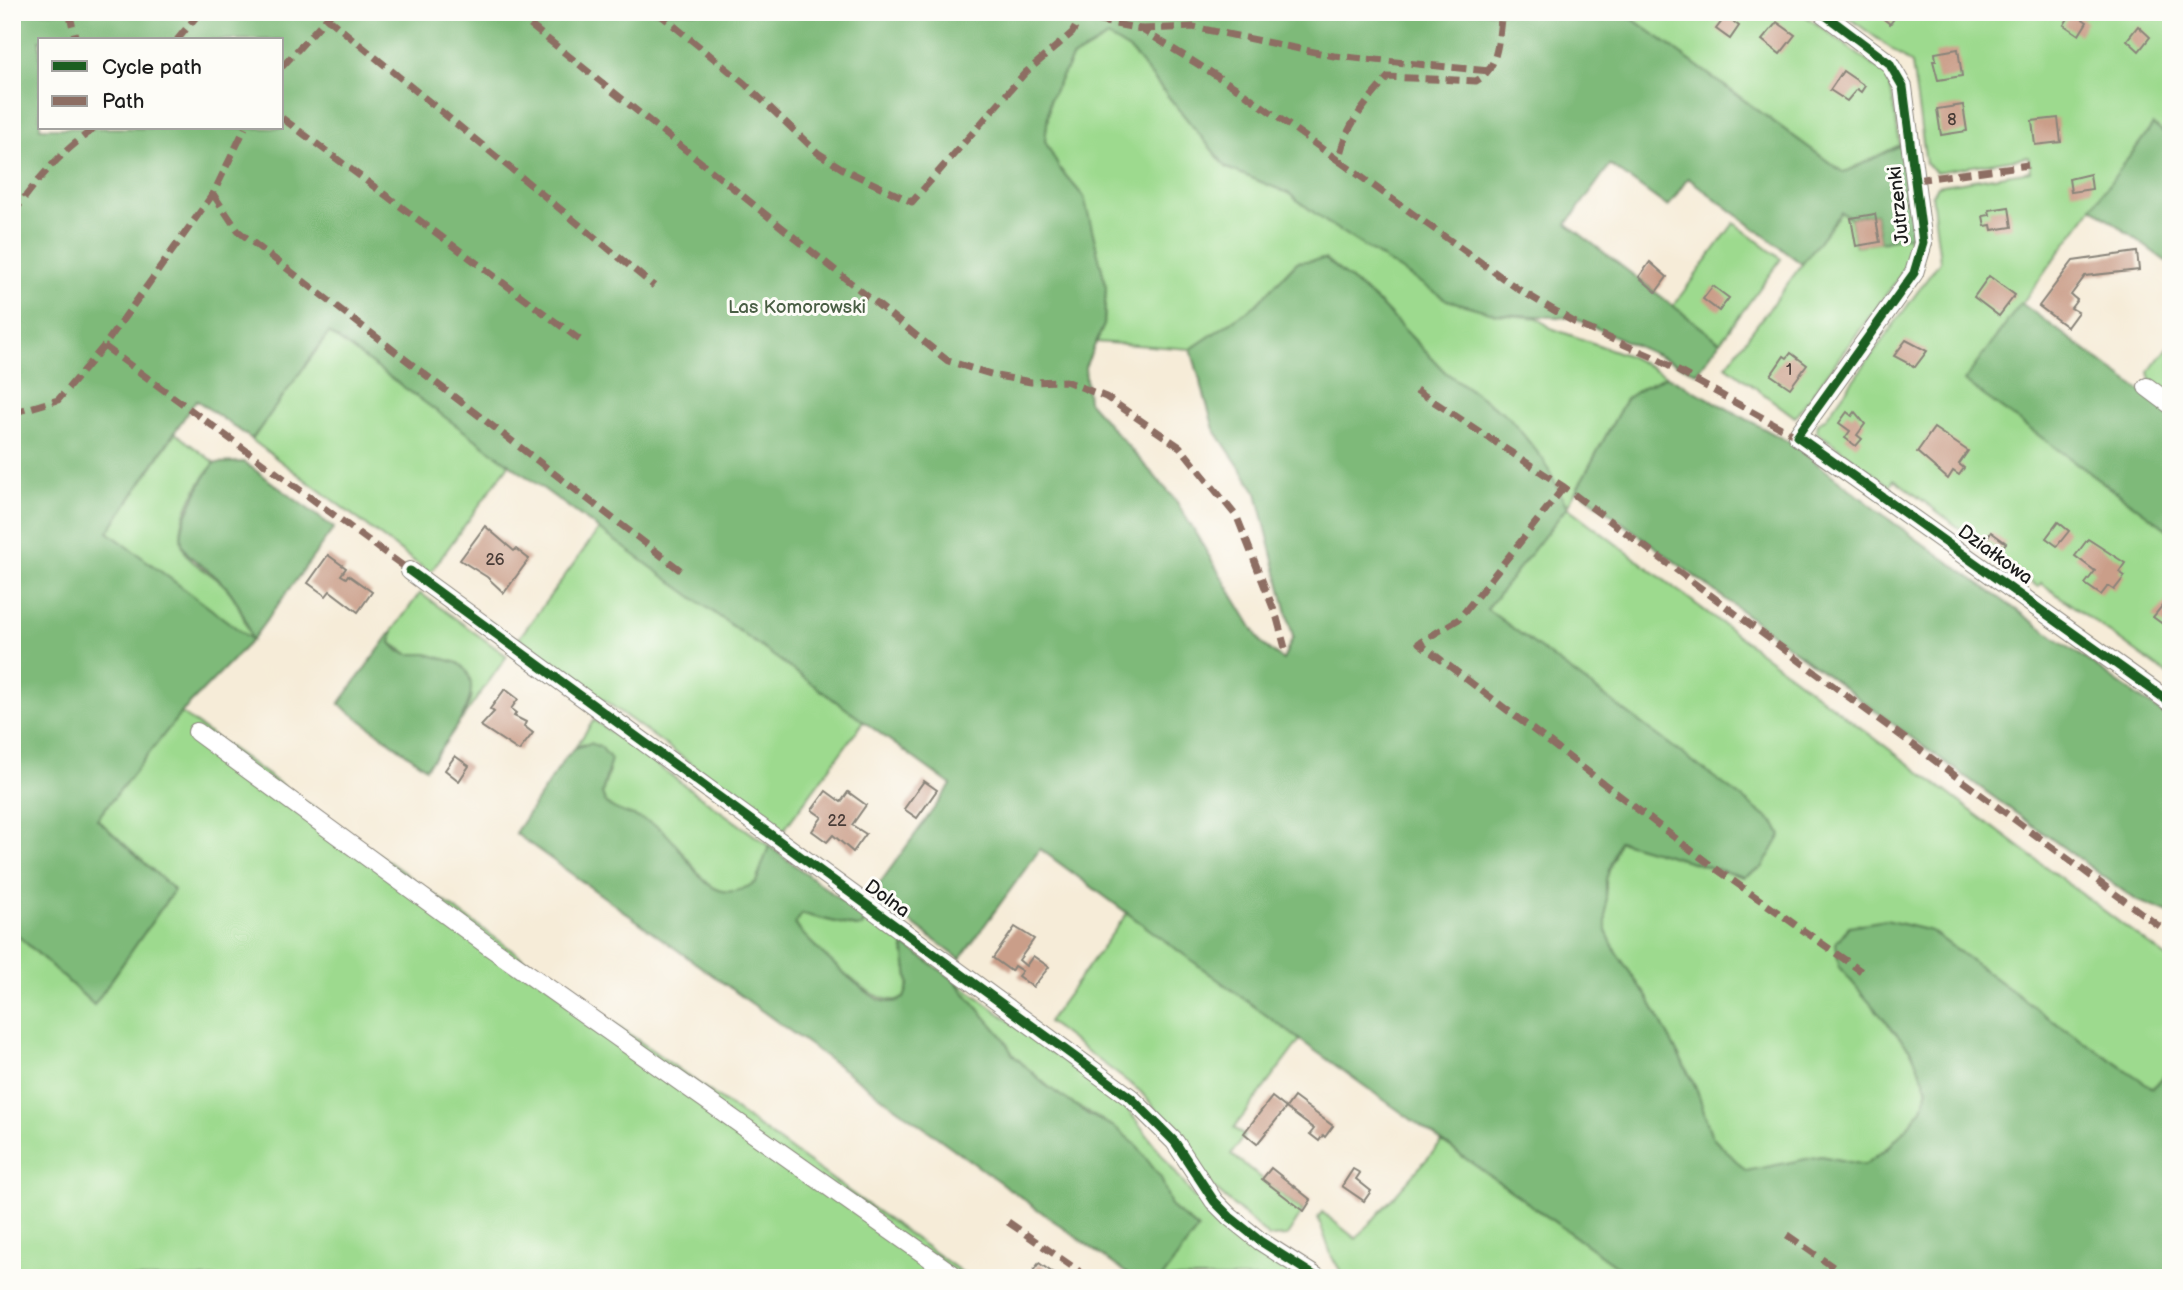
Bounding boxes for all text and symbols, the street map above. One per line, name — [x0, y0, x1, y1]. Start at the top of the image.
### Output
legend — [38, 38, 284, 130]
text: Cycle path — [102, 55, 202, 80]
text: Path — [102, 89, 144, 114]
house number: 8 — [1947, 111, 1957, 130]
street label: Jutrzenki — [1883, 165, 1915, 245]
park label: Las Komorowski — [728, 296, 866, 319]
house number: 1 — [1786, 361, 1792, 380]
street label: Działkowa — [1953, 520, 2037, 590]
house number: 26 — [485, 551, 505, 570]
house number: 22 — [828, 812, 847, 831]
street label: Dolna — [860, 875, 914, 923]

